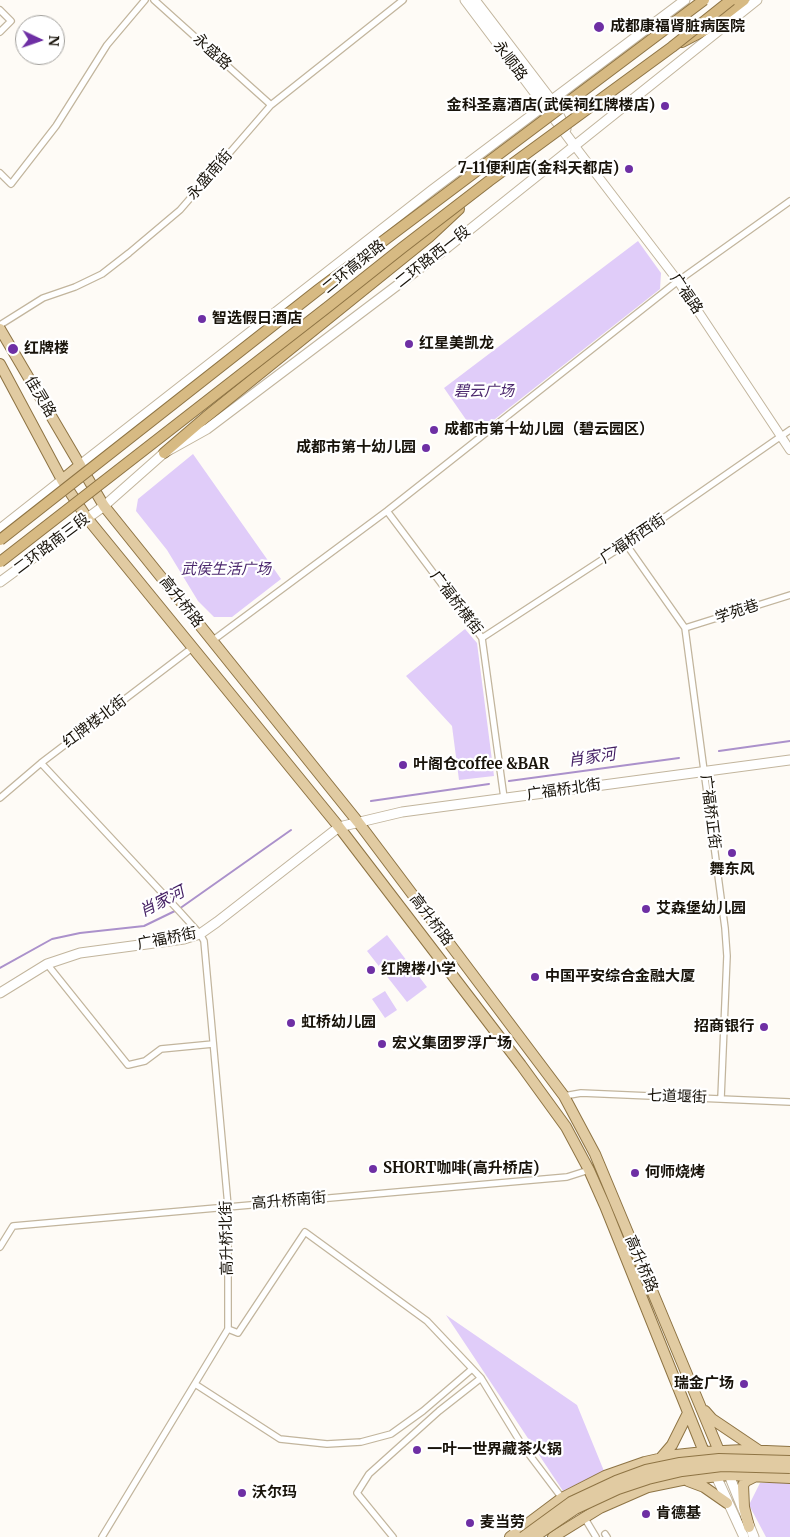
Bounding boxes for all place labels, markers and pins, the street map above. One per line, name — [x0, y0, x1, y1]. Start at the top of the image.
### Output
place label: 成都康福肾脏病医院 — [610, 18, 745, 36]
marker: 成都康福肾脏病医院 — [592, 20, 606, 34]
place label: 金科圣嘉酒店(武侯祠红牌楼店) — [447, 97, 655, 115]
marker: 金科圣嘉酒店(武侯祠红牌楼店) — [659, 100, 671, 112]
place label: 7-11便利店(金科天都店) — [458, 160, 619, 178]
marker: 7-11便利店(金科天都店) — [623, 163, 635, 175]
place label: 智选假日酒店 — [212, 310, 302, 328]
marker: 智选假日酒店 — [196, 313, 208, 325]
place label: 红星美凯龙 — [419, 335, 494, 353]
marker: 红星美凯龙 — [403, 338, 415, 350]
place label: 红牌楼 — [24, 340, 69, 358]
marker: 红牌楼 — [6, 342, 20, 356]
place label: 成都市第十幼儿园（碧云园区） — [444, 421, 654, 439]
marker: 成都市第十幼儿园（碧云园区） — [428, 424, 440, 436]
place label: 成都市第十幼儿园 — [296, 439, 416, 457]
marker: 成都市第十幼儿园 — [420, 442, 432, 454]
place label: 叶阁仓coffee &BAR — [413, 756, 549, 774]
marker: 叶阁仓coffee &BAR — [397, 759, 409, 771]
marker: 舞东风 — [726, 847, 738, 859]
place label: 舞东风 — [710, 861, 754, 879]
place label: 艾森堡幼儿园 — [656, 900, 746, 918]
marker: 艾森堡幼儿园 — [640, 903, 652, 915]
place label: 红牌楼小学 — [381, 961, 456, 979]
marker: 红牌楼小学 — [365, 964, 377, 976]
place label: 中国平安综合金融大厦 — [545, 968, 695, 986]
marker: 中国平安综合金融大厦 — [529, 971, 541, 983]
place label: 虹桥幼儿园 — [301, 1014, 376, 1032]
marker: 虹桥幼儿园 — [285, 1017, 297, 1029]
place label: 招商银行 — [694, 1018, 754, 1036]
marker: 招商银行 — [758, 1021, 770, 1033]
place label: 宏义集团罗浮广场 — [392, 1035, 512, 1053]
marker: 宏义集团罗浮广场 — [376, 1038, 388, 1050]
place label: SHORT咖啡(高升桥店) — [383, 1160, 539, 1178]
marker: SHORT咖啡(高升桥店) — [367, 1163, 379, 1175]
place label: 何师烧烤 — [645, 1164, 705, 1182]
marker: 何师烧烤 — [629, 1167, 641, 1179]
place label: 瑞金广场 — [674, 1375, 734, 1393]
marker: 瑞金广场 — [738, 1378, 750, 1390]
place label: 一叶一世界藏茶火锅 — [427, 1441, 562, 1459]
marker: 一叶一世界藏茶火锅 — [411, 1444, 423, 1456]
place label: 沃尔玛 — [252, 1484, 297, 1502]
marker: 沃尔玛 — [236, 1487, 248, 1499]
place label: 肯德基 — [656, 1505, 701, 1523]
marker: 肯德基 — [640, 1508, 652, 1520]
place label: 麦当劳 — [480, 1514, 525, 1532]
marker: 麦当劳 — [464, 1517, 476, 1529]

